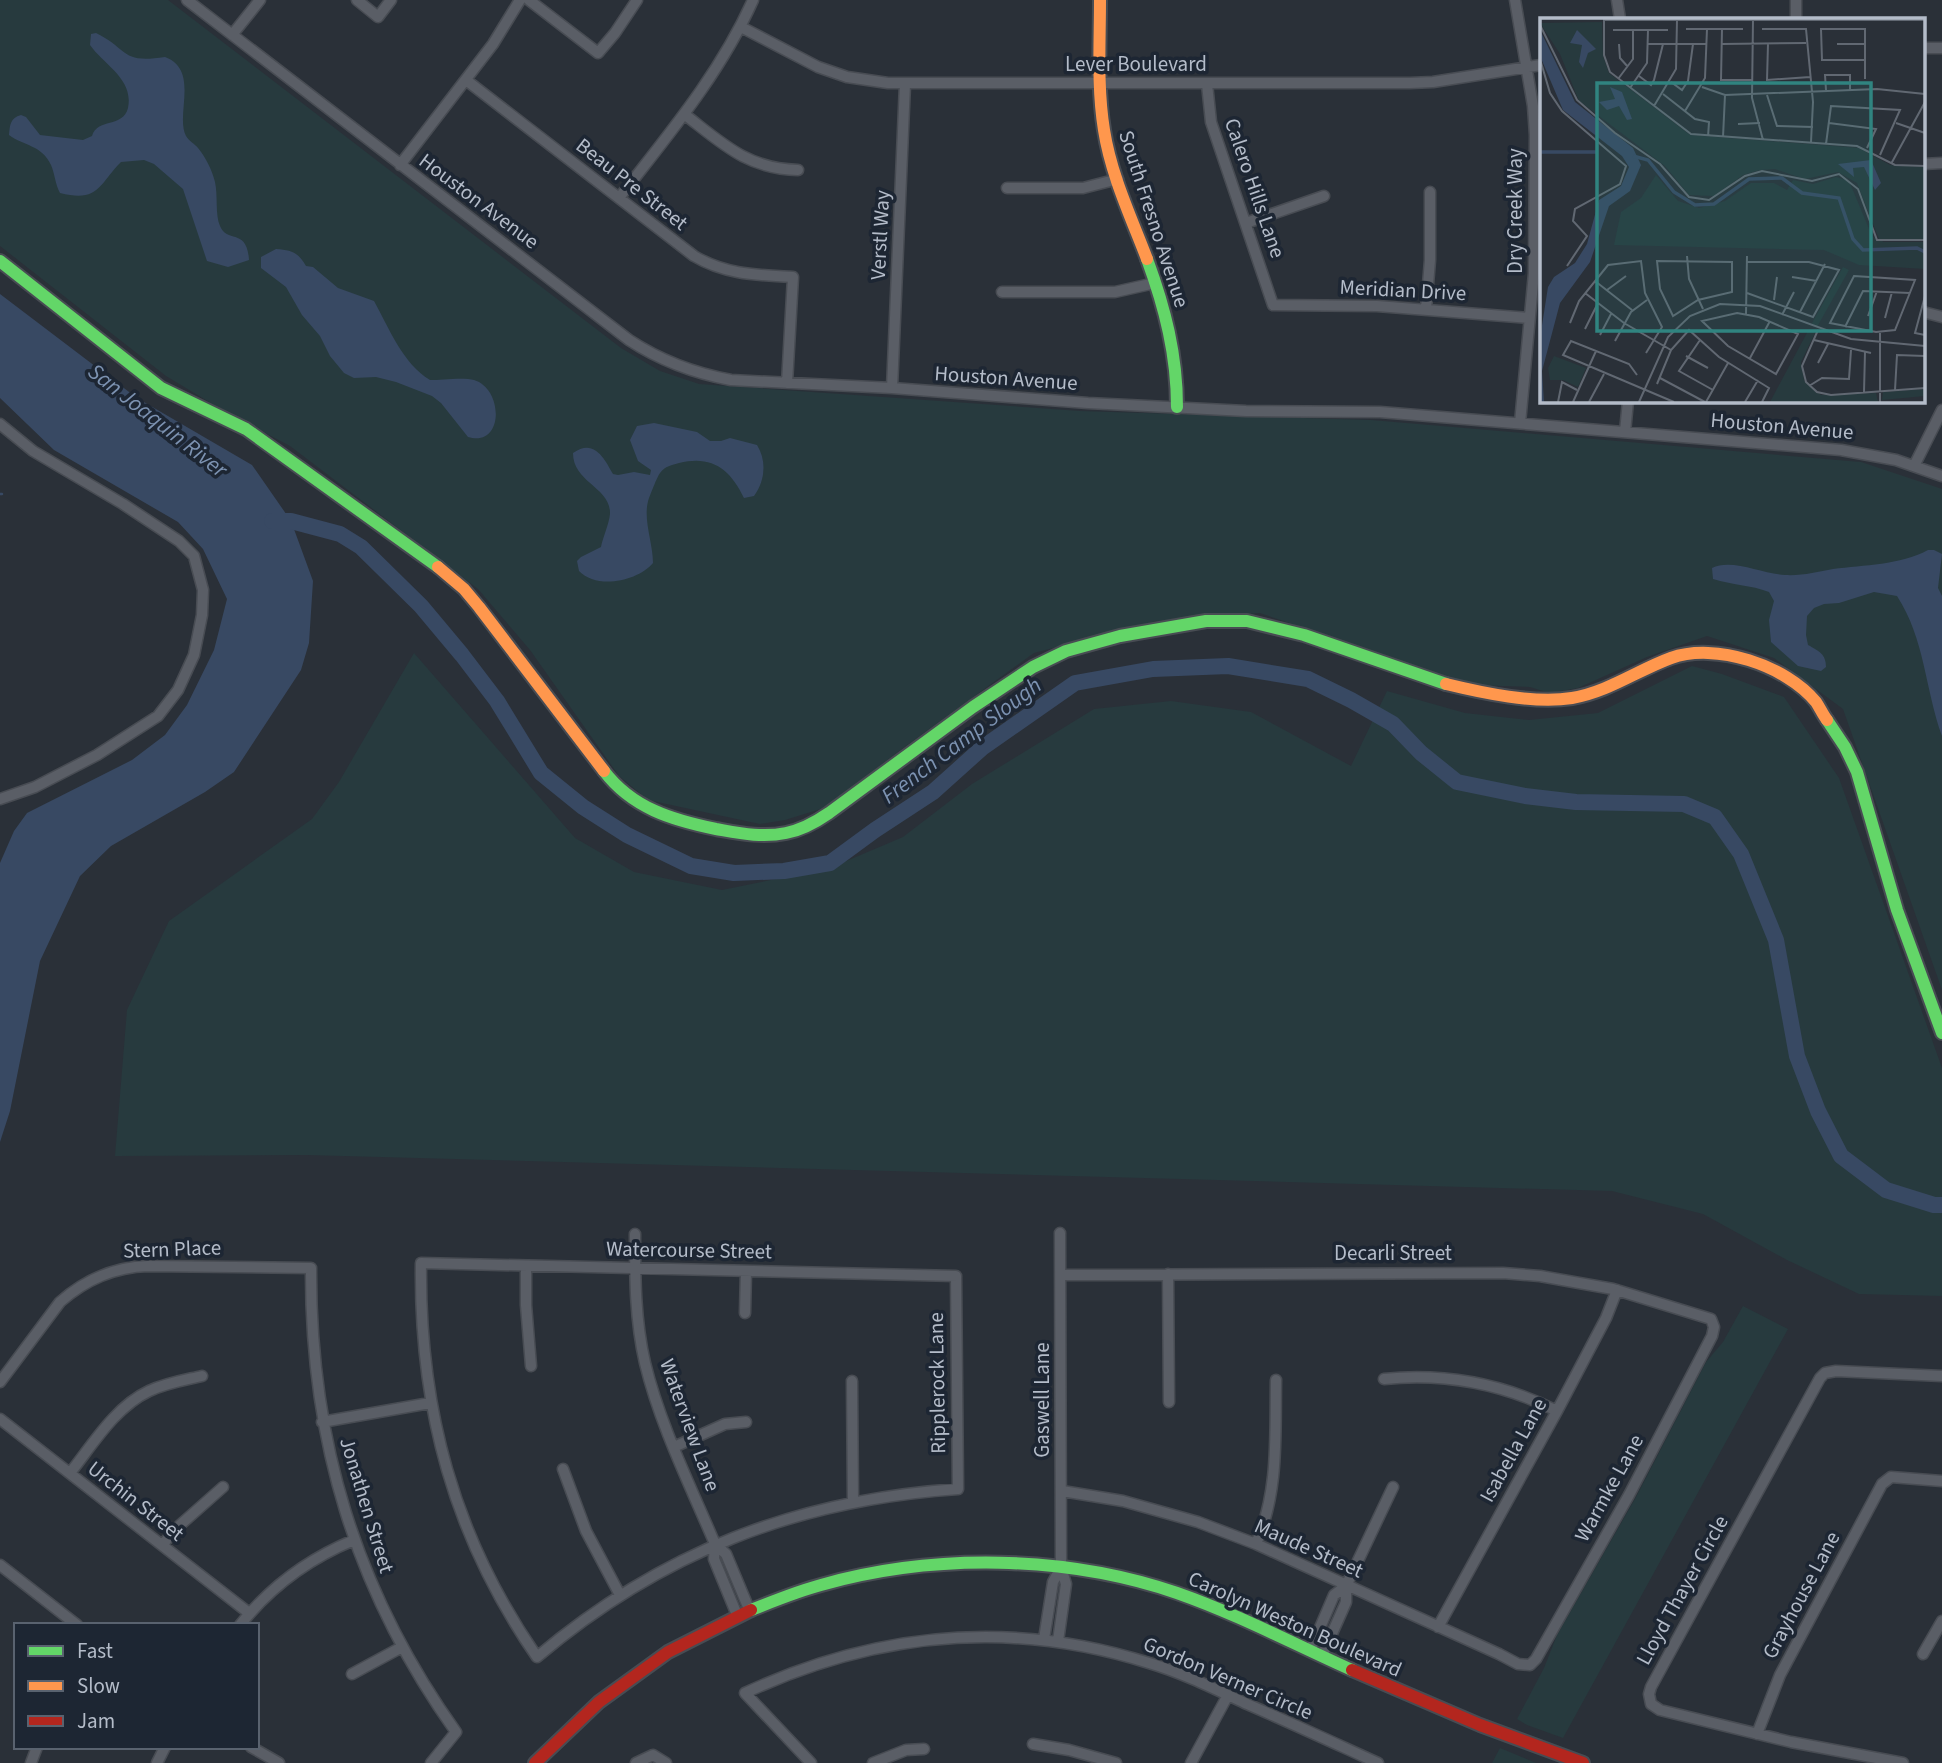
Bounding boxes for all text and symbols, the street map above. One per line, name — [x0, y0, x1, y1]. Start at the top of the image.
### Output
inset map — [1540, 18, 1924, 402]
street label: Lever Boulevard — [1065, 49, 1207, 79]
street label: Calero Hills Lane — [1217, 114, 1293, 262]
street label: South Fresno Avenue — [1111, 126, 1197, 312]
street label: Beau Pre Street — [570, 131, 694, 237]
street label: Houston Avenue — [413, 146, 545, 256]
street label: Dry Creek Way — [1500, 148, 1530, 274]
street label: Verstl Way — [863, 189, 897, 281]
street label: Meridian Drive — [1339, 272, 1467, 308]
water label: San Joaquin River — [81, 355, 235, 486]
street label: Houston Avenue — [933, 358, 1079, 398]
street label: Houston Avenue — [1709, 405, 1855, 447]
water label: French Camp Slough — [874, 669, 1048, 812]
street label: Stern Place — [122, 1232, 222, 1266]
street label: Watercourse Street — [606, 1234, 772, 1266]
street label: Decarli Street — [1334, 1238, 1452, 1268]
street label: Ripplerock Lane — [921, 1312, 953, 1454]
street label: Gaswell Lane — [1027, 1342, 1057, 1458]
street label: Waterview Lane — [652, 1355, 728, 1495]
street label: Isabella Lane — [1472, 1392, 1554, 1508]
street label: Warmke Lane — [1567, 1429, 1651, 1547]
street label: Jonathen Street — [332, 1433, 402, 1577]
street label: Urchin Street — [81, 1454, 191, 1548]
street label: Lloyd Thayer Circle — [1628, 1510, 1736, 1670]
street label: Maude Street — [1250, 1511, 1368, 1585]
street label: Grayhouse Lane — [1755, 1526, 1847, 1664]
street label: Carolyn Weston Boulevard — [1183, 1563, 1407, 1685]
legend — [14, 1623, 259, 1749]
street label: Gordon Verner Circle — [1139, 1629, 1317, 1727]
text: Fast — [77, 1636, 113, 1666]
text: Slow — [77, 1671, 120, 1701]
text: Jam — [77, 1706, 115, 1736]

